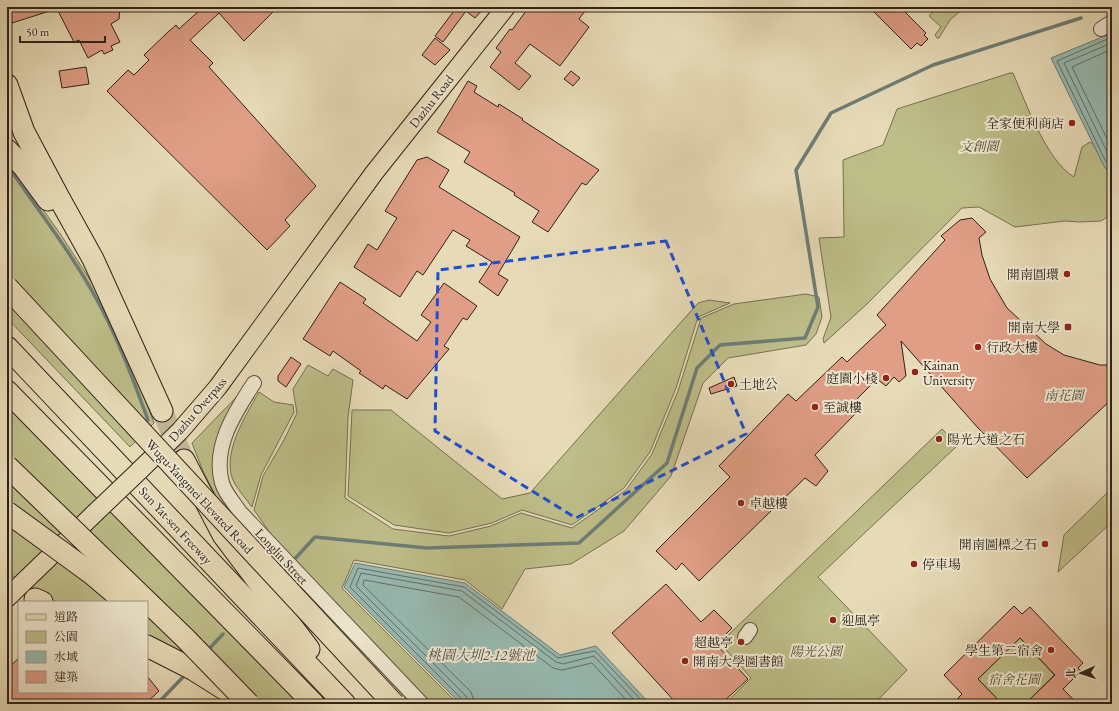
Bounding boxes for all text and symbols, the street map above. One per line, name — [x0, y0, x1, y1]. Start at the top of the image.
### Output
scale bar — [20, 18, 105, 44]
text: 50 m — [26, 24, 50, 40]
street label: Dazhu Road — [405, 71, 458, 131]
place label: 全家便利商店 — [986, 115, 1064, 132]
marker: 全家便利商店 — [1067, 118, 1077, 128]
park label: 文創園 — [959, 138, 1000, 155]
place label: 開南圓環 — [1007, 266, 1059, 283]
marker: 開南圓環 — [1062, 269, 1072, 279]
place label: 開南大學 — [1008, 319, 1060, 336]
marker: 開南大學 — [1063, 322, 1073, 332]
place label: 行政大樓 — [986, 339, 1038, 356]
marker: 行政大樓 — [973, 342, 983, 352]
place label: Kainan University — [923, 357, 975, 389]
marker: Kainan University — [910, 367, 920, 377]
place label: 庭園小棧 — [826, 370, 878, 387]
street label: Dazhu Overpass — [165, 373, 230, 445]
marker: 庭園小棧 — [881, 373, 891, 383]
place label: 土地公 — [739, 376, 778, 393]
marker: 土地公 — [726, 379, 736, 389]
park label: 南花園 — [1044, 387, 1085, 404]
place label: 至誠樓 — [823, 399, 862, 416]
marker: 至誠樓 — [810, 402, 820, 412]
place label: 陽光大道之石 — [947, 431, 1025, 448]
marker: 陽光大道之石 — [934, 434, 944, 444]
street label: Wugu-Yangmei Elevated Road — [142, 435, 257, 557]
street label: Sun Yat-sen Freeway — [135, 483, 216, 568]
place label: 卓越樓 — [749, 495, 788, 512]
marker: 卓越樓 — [736, 498, 746, 508]
street label: Longlin Street — [251, 525, 312, 588]
place label: 開南圖標之石 — [959, 536, 1037, 553]
marker: 開南圖標之石 — [1040, 539, 1050, 549]
place label: 停車場 — [922, 556, 961, 573]
marker: 停車場 — [909, 559, 919, 569]
legend — [18, 601, 148, 693]
text: 道路 — [54, 609, 78, 625]
place label: 迎風亭 — [841, 612, 880, 629]
marker: 迎風亭 — [828, 615, 838, 625]
text: 公園 — [54, 629, 78, 645]
place label: 超越亭 — [694, 634, 733, 651]
marker: 超越亭 — [736, 637, 746, 647]
place label: 學生第二宿舍 — [965, 642, 1043, 659]
park label: 陽光公園 — [790, 643, 844, 660]
marker: 學生第二宿舍 — [1046, 645, 1056, 655]
water label: 桃園大圳2-12號池 — [427, 646, 537, 664]
text: 水域 — [54, 649, 78, 665]
place label: 開南大學圖書館 — [693, 653, 784, 670]
north arrow — [1061, 653, 1101, 693]
marker: 開南大學圖書館 — [680, 656, 690, 666]
text: 北 — [1064, 668, 1078, 679]
text: 建築 — [54, 669, 78, 685]
park label: 宿舍花園 — [988, 671, 1042, 688]

